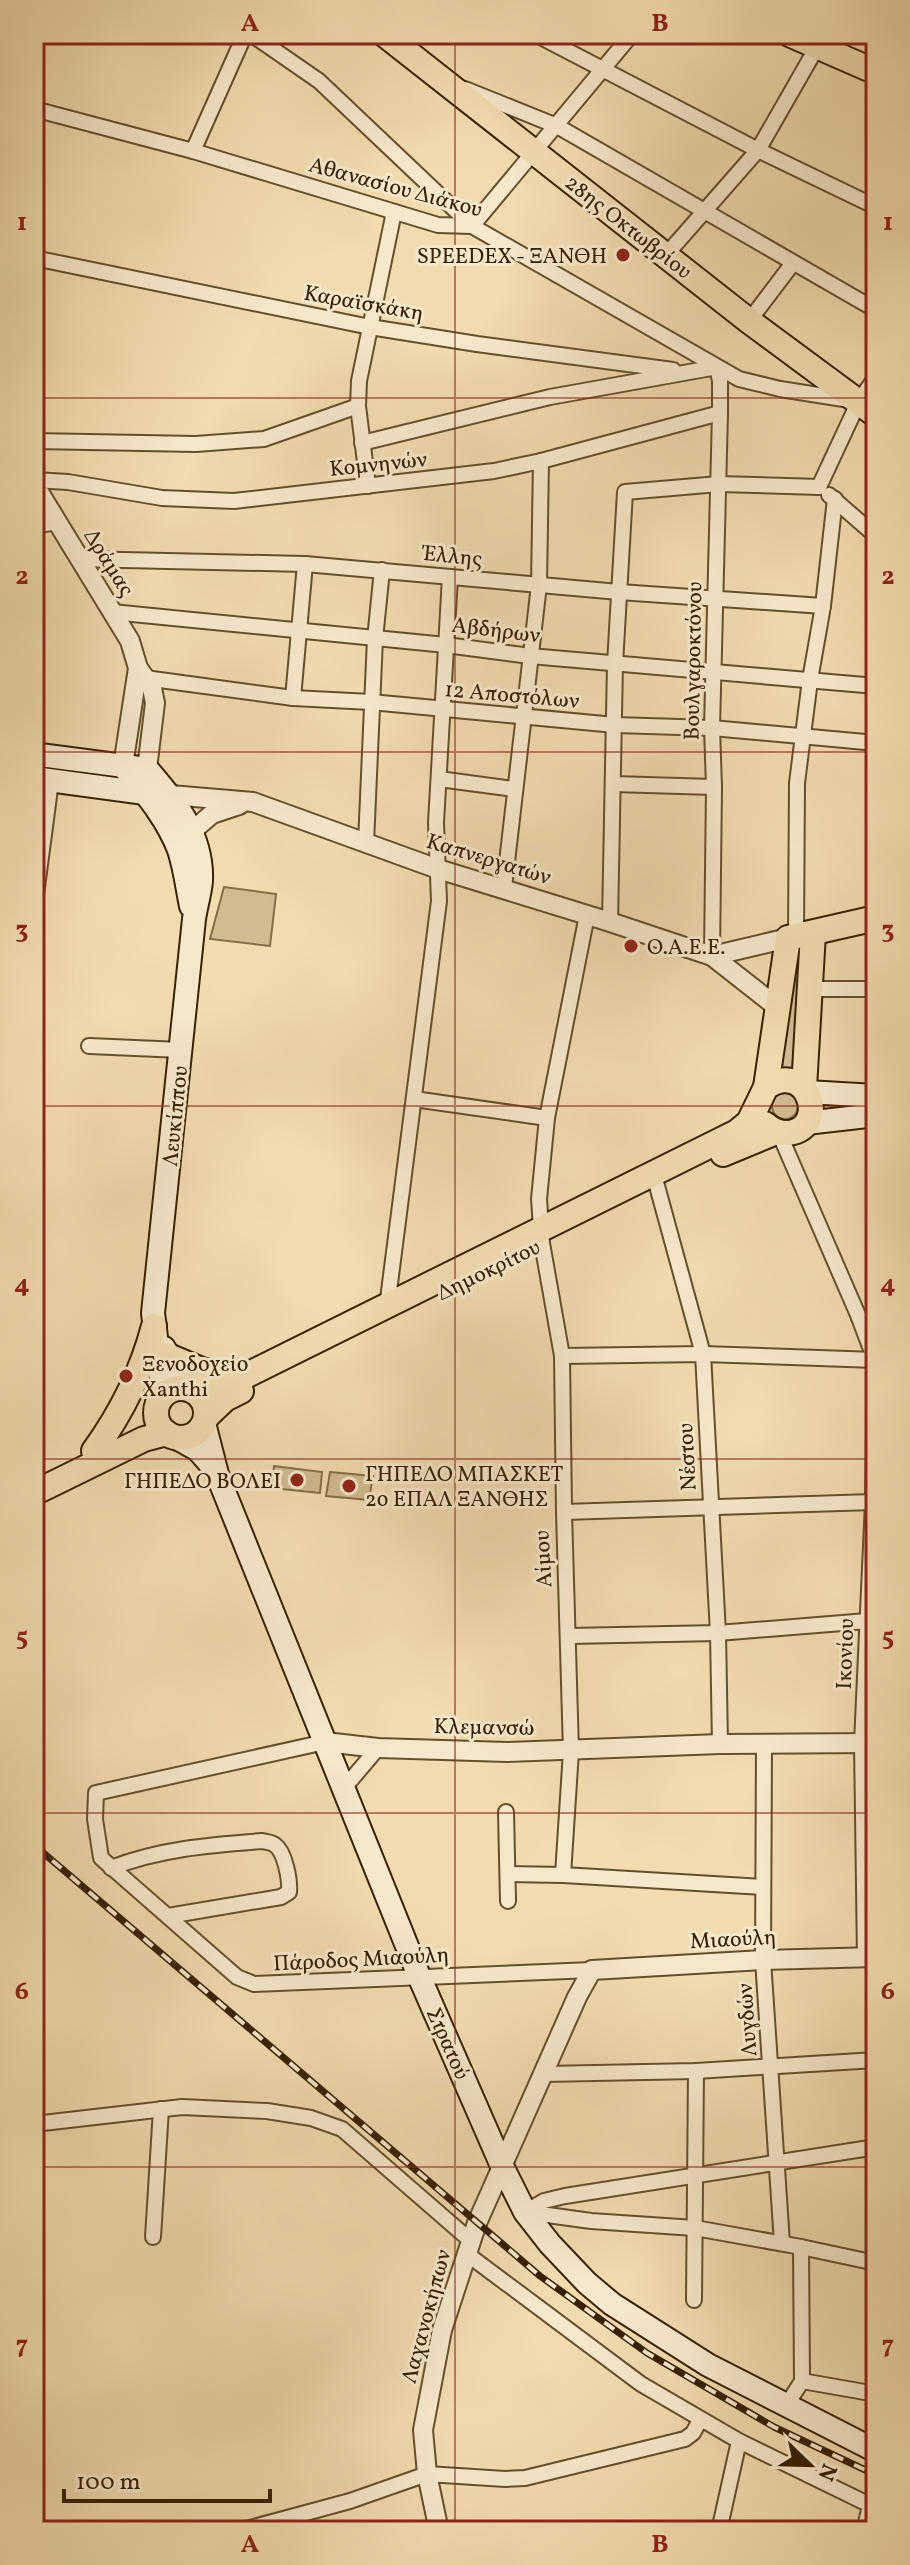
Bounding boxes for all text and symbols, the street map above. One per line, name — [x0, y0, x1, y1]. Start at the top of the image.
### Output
text: A — [241, 6, 260, 42]
text: B — [651, 6, 669, 42]
street label: Αθανασίου Διάκου — [305, 150, 485, 226]
street label: 28ης Οκτωβρίου — [557, 168, 698, 288]
text: 1 — [17, 205, 27, 241]
text: 1 — [883, 205, 893, 241]
place label: SPEEDEX - ΞΑΝΘΗ — [417, 242, 607, 273]
marker: SPEEDEX - ΞΑΝΘΗ — [614, 246, 632, 264]
street label: Καραϊσκάκη — [301, 279, 426, 330]
street label: Κομνηνών — [328, 445, 429, 486]
street label: Δράμας — [75, 523, 141, 603]
street label: Έλλης — [420, 539, 484, 576]
text: 2 — [15, 559, 29, 595]
text: 2 — [881, 559, 895, 595]
street label: Βουλγαροκτόνου — [678, 581, 711, 741]
street label: Αβδήρων — [450, 611, 542, 652]
street label: 12 Αποστόλων — [443, 675, 581, 718]
street label: Καπνεργατών — [422, 827, 555, 894]
text: 3 — [15, 913, 29, 949]
text: 3 — [881, 913, 895, 949]
place label: Ο.Α.Ε.Ε. — [647, 933, 725, 964]
marker: Ο.Α.Ε.Ε. — [622, 937, 640, 955]
street label: Λευκίππου — [156, 1064, 197, 1168]
street label: Δημοκρίτου — [432, 1233, 546, 1310]
text: 4 — [14, 1267, 30, 1303]
text: 4 — [880, 1267, 896, 1303]
place label: Ξενοδοχείο Xanthi — [142, 1350, 248, 1406]
marker: Ξενοδοχείο Xanthi — [117, 1367, 135, 1385]
street label: Νέστου — [671, 1422, 706, 1492]
place label: ΓΗΠΕΔΟ ΜΠΑΣΚΕΤ 2ο ΕΠΑΛ ΞΑΝΘΗΣ — [365, 1460, 563, 1516]
place label: ΓΗΠΕΔΟ ΒΟΛΕΙ — [124, 1467, 281, 1498]
marker: ΓΗΠΕΔΟ ΒΟΛΕΙ — [288, 1471, 306, 1489]
marker: ΓΗΠΕΔΟ ΜΠΑΣΚΕΤ 2ο ΕΠΑΛ ΞΑΝΘΗΣ — [340, 1477, 358, 1495]
street label: Αίμου — [528, 1529, 561, 1588]
street label: Ικονίου — [830, 1618, 863, 1690]
text: 5 — [16, 1620, 28, 1656]
text: 5 — [882, 1620, 894, 1656]
street label: Κλεμανσώ — [433, 1712, 535, 1745]
street label: Μιαούλη — [689, 1923, 777, 1958]
street label: Πάροδος Μιαούλη — [272, 1940, 450, 1981]
text: 6 — [15, 1974, 29, 2010]
text: 6 — [881, 1974, 895, 2010]
street label: Λυγδών — [730, 1982, 767, 2057]
street label: Στρατού — [417, 2003, 476, 2085]
street label: Λαχανοκήπων — [395, 2246, 460, 2387]
text: 7 — [16, 2328, 28, 2364]
text: 7 — [882, 2328, 894, 2364]
north arrow — [770, 2425, 850, 2505]
scale bar — [64, 2453, 270, 2503]
text: N — [809, 2458, 843, 2485]
text: 100 m — [76, 2466, 141, 2500]
text: A — [241, 2527, 260, 2563]
text: B — [651, 2527, 669, 2563]

